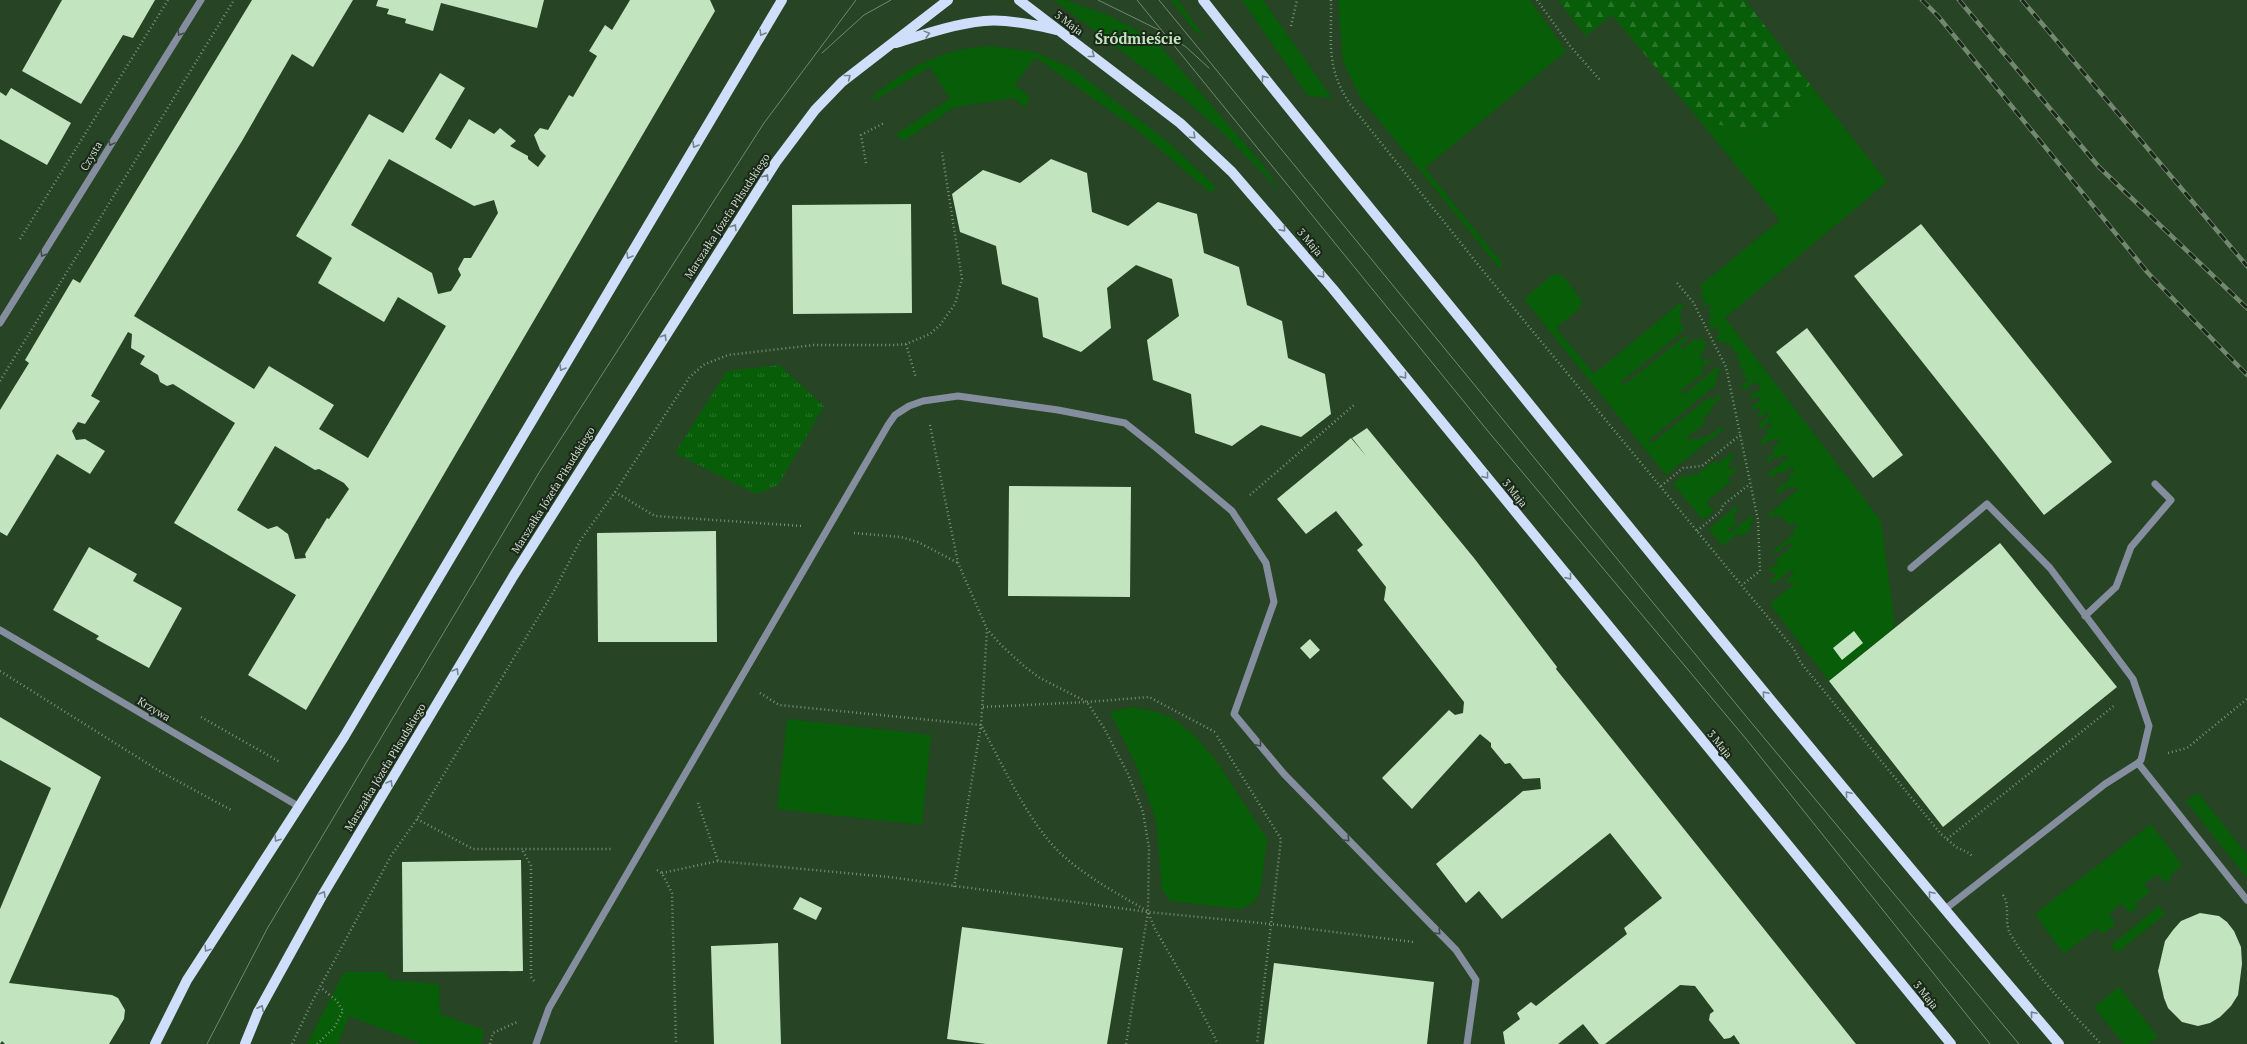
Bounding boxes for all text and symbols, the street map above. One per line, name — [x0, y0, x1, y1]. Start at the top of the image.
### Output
street label: 3 Maja — [1052, 8, 1086, 39]
district label: Śródmieście — [1095, 28, 1181, 48]
one-way arrow — [177, 29, 184, 36]
one-way arrow — [760, 29, 767, 36]
one-way arrow — [923, 30, 930, 39]
one-way arrow — [1087, 50, 1094, 57]
one-way arrow — [844, 74, 851, 81]
one-way arrow — [1262, 76, 1269, 83]
one-way arrow — [1188, 131, 1196, 139]
street label: Czysta — [77, 138, 105, 173]
one-way arrow — [108, 139, 116, 146]
one-way arrow — [693, 141, 700, 148]
street label: Marszałka Józefa Piłsudskiego — [681, 151, 773, 281]
one-way arrow — [762, 174, 769, 181]
one-way arrow — [729, 224, 737, 231]
one-way arrow — [1279, 225, 1286, 232]
street label: 3 Maja — [1294, 225, 1326, 259]
one-way arrow — [40, 250, 48, 257]
one-way arrow — [626, 252, 633, 260]
one-way arrow — [1317, 270, 1324, 278]
one-way arrow — [660, 334, 667, 341]
one-way arrow — [560, 364, 567, 371]
one-way arrow — [1399, 371, 1406, 378]
street label: Marszałka Józefa Piłsudskiego — [508, 424, 598, 556]
one-way arrow — [1482, 472, 1489, 479]
street label: 3 Maja — [1499, 476, 1531, 510]
one-way arrow — [1564, 572, 1571, 580]
one-way arrow — [452, 668, 459, 675]
one-way arrow — [1763, 691, 1770, 698]
street label: Krzywa — [135, 694, 173, 725]
street label: Marszałka Józefa Piłsudskiego — [341, 701, 429, 833]
street label: 3 Maja — [1704, 727, 1736, 761]
one-way arrow — [1255, 739, 1262, 746]
one-way arrow — [385, 780, 392, 787]
one-way arrow — [1846, 791, 1853, 798]
one-way arrow — [1343, 834, 1350, 842]
one-way arrow — [274, 835, 282, 842]
one-way arrow — [319, 891, 326, 898]
one-way arrow — [1929, 891, 1936, 898]
one-way arrow — [1433, 927, 1441, 935]
one-way arrow — [205, 945, 212, 952]
street label: 3 Maja — [1910, 978, 1942, 1012]
one-way arrow — [256, 1005, 263, 1012]
one-way arrow — [2031, 1012, 2038, 1019]

